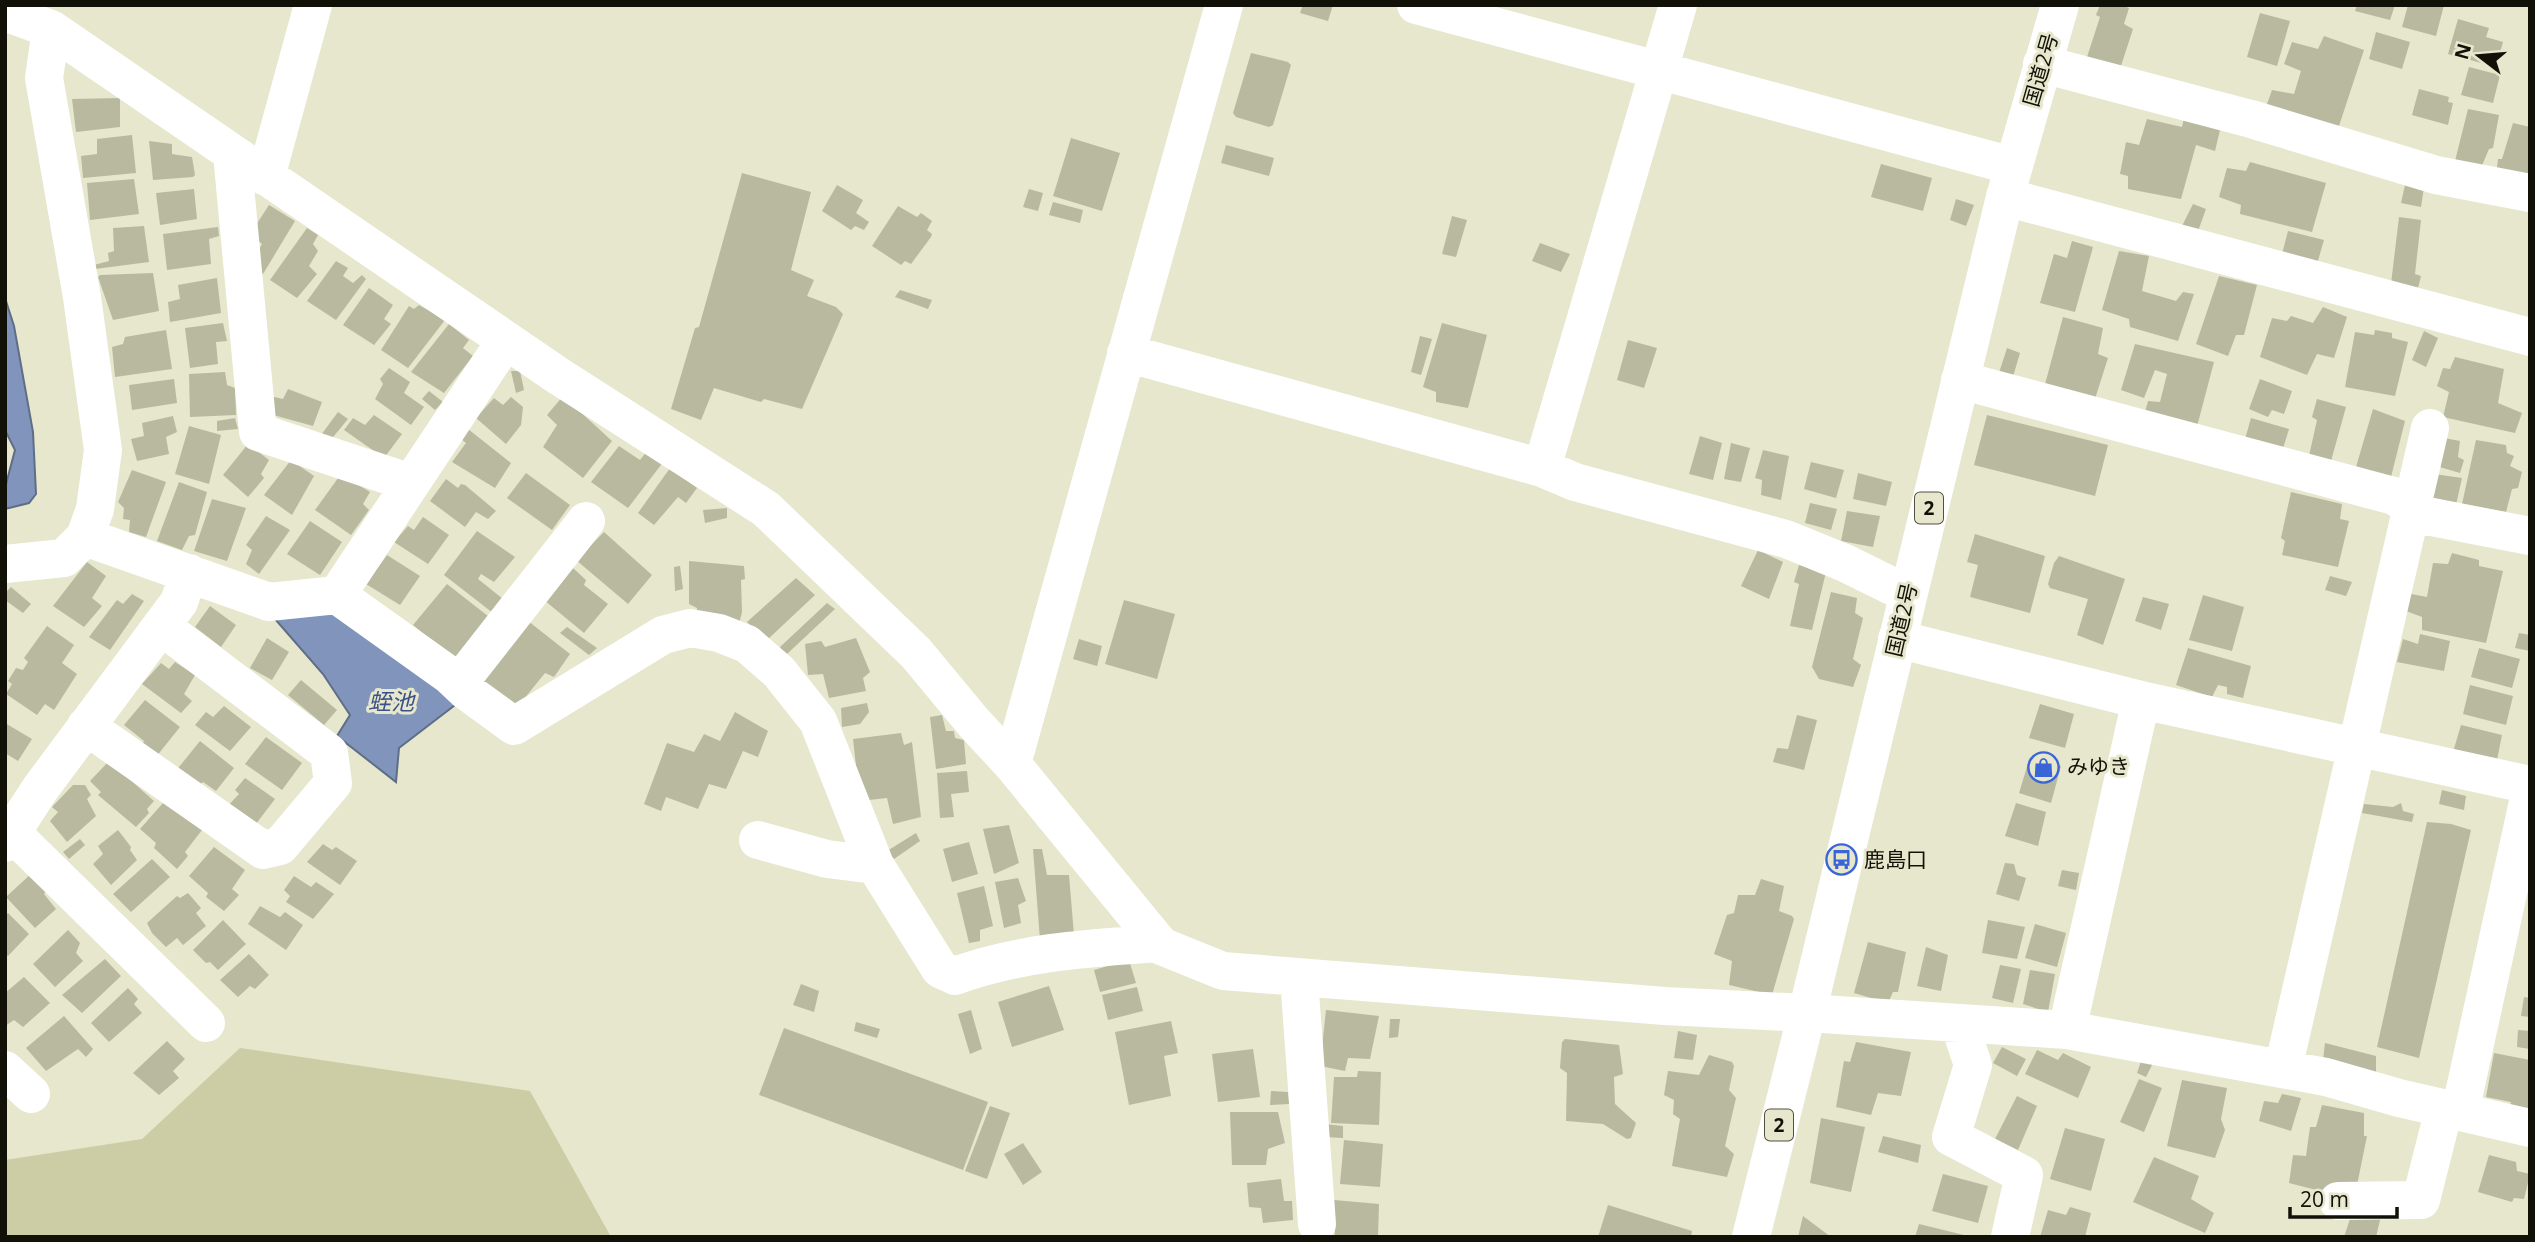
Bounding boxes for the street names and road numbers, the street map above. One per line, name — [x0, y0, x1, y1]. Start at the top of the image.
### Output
street label: 国道2号 — [2016, 30, 2064, 110]
road number: 2 — [1915, 492, 1943, 524]
street label: 国道2号 — [1879, 580, 1923, 659]
road number: 2 — [1765, 1110, 1793, 1140]

